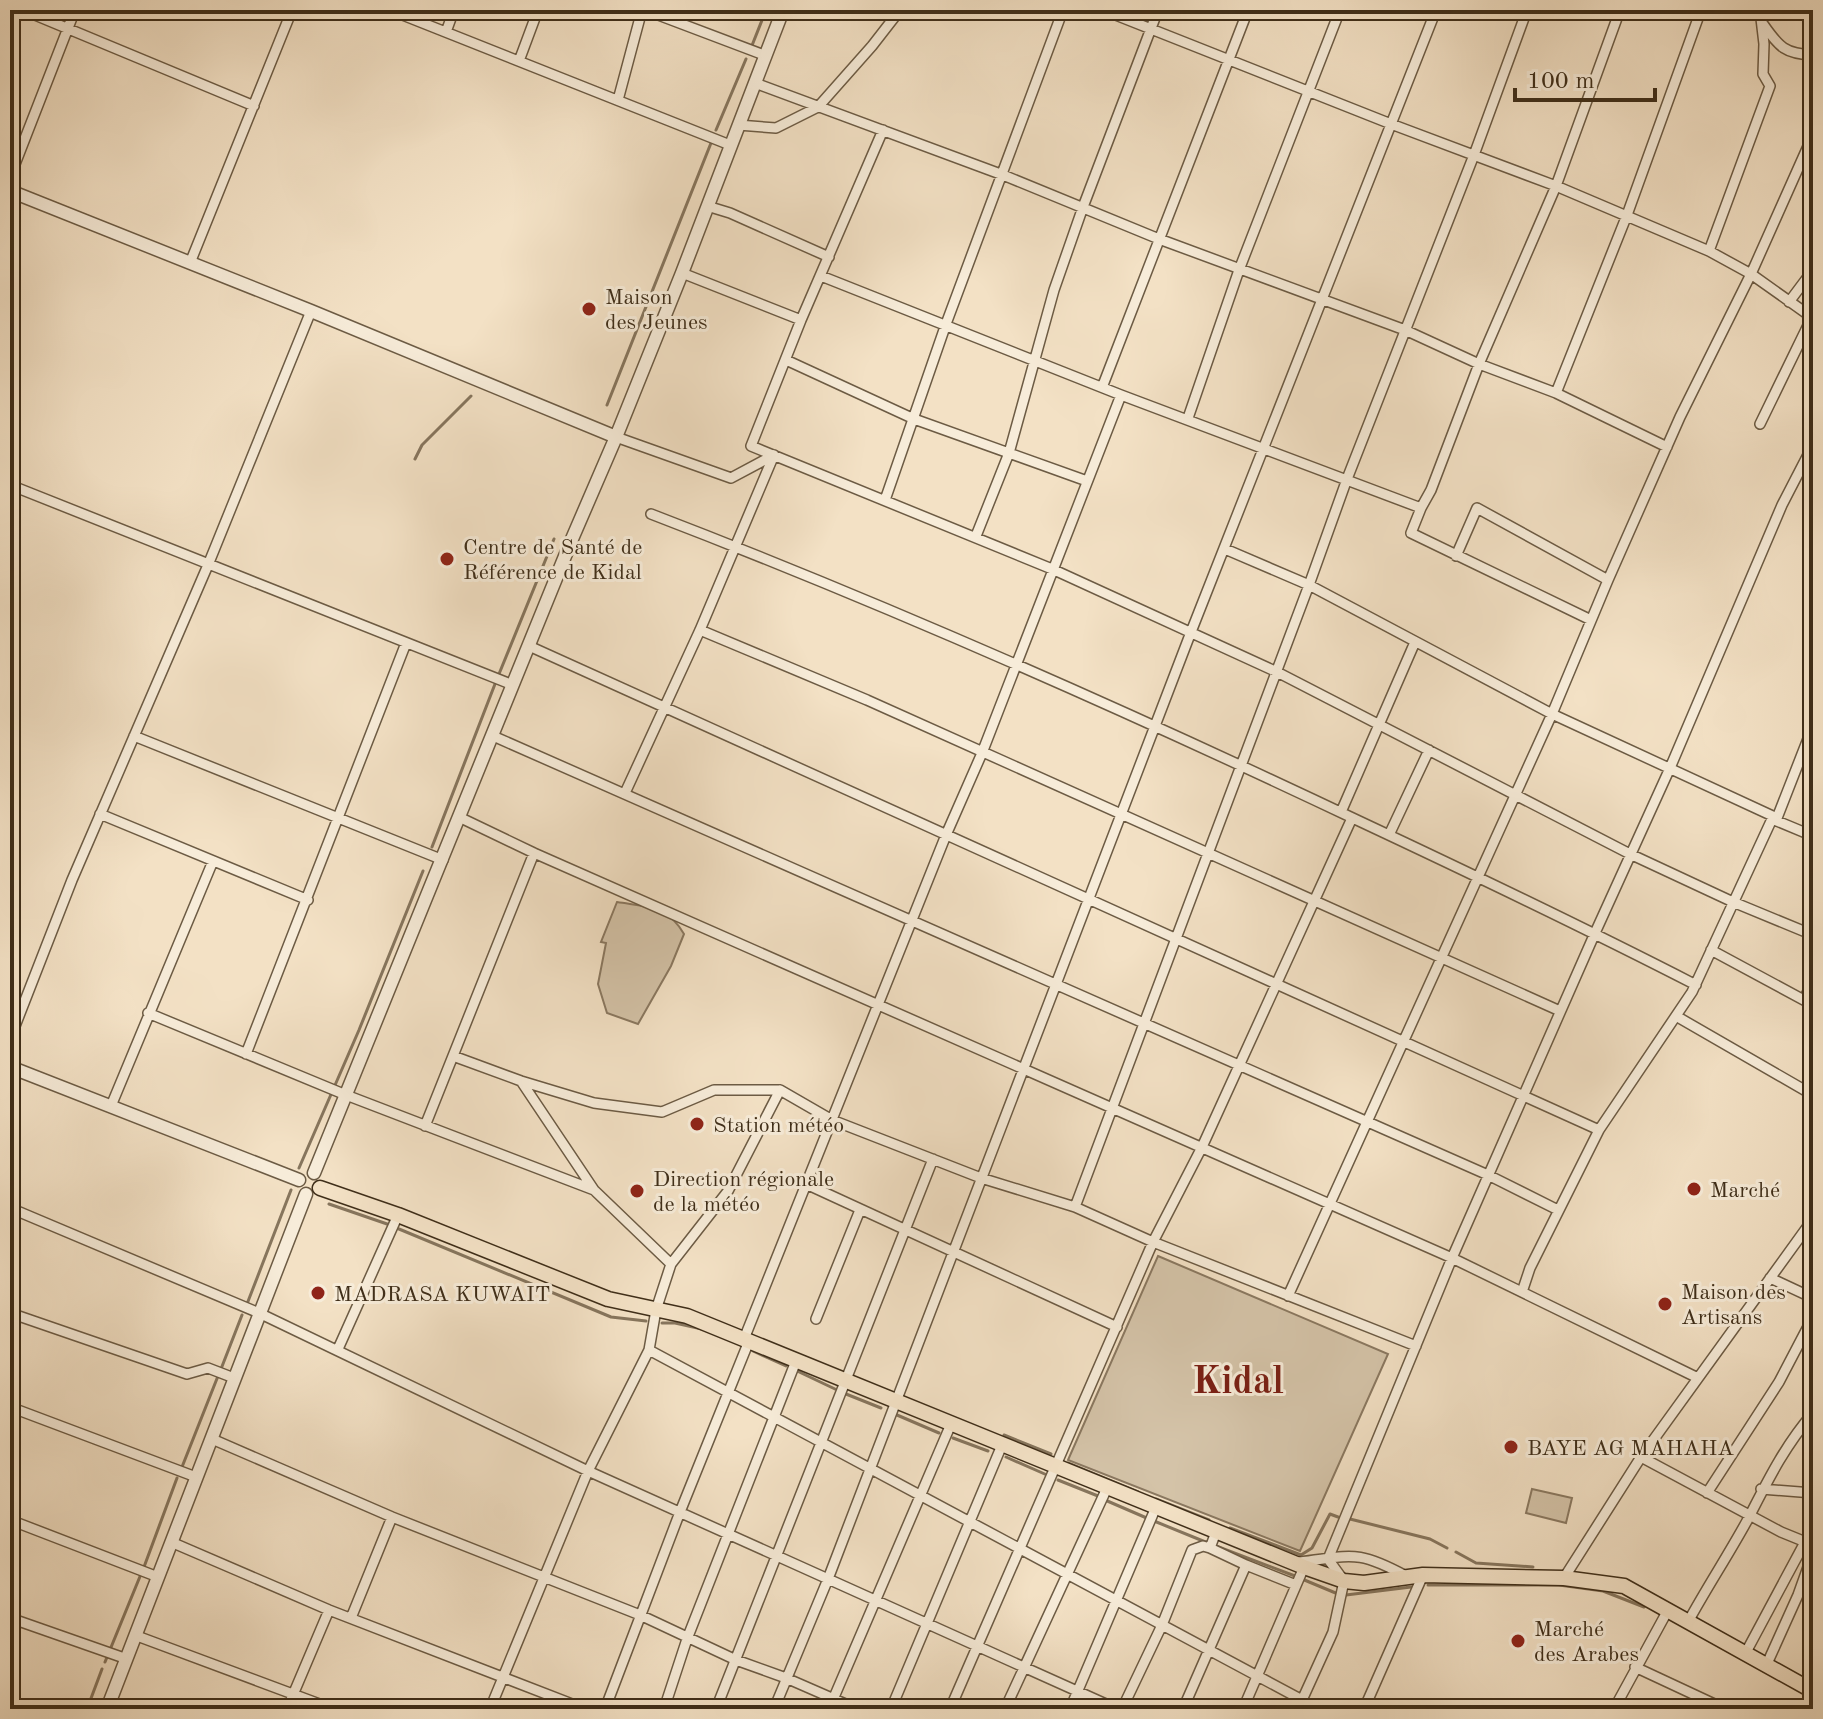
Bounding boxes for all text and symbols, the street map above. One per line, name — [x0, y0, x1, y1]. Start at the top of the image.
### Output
scale bar — [1515, 52, 1655, 102]
text: 100 m — [1527, 70, 1595, 94]
place label: Maison des Jeunes — [605, 287, 708, 334]
marker: Maison des Jeunes — [580, 300, 598, 318]
place label: Centre de Santé de Référence de Kidal — [463, 537, 642, 584]
marker: Centre de Santé de Référence de Kidal — [438, 550, 456, 568]
marker: Station météo — [688, 1115, 706, 1133]
place label: Station météo — [713, 1115, 844, 1137]
place label: Direction régionale de la météo — [653, 1169, 834, 1216]
marker: Marché — [1685, 1180, 1703, 1198]
place label: Marché — [1710, 1180, 1780, 1202]
marker: Direction régionale de la météo — [628, 1182, 646, 1200]
place label: Maison des Artisans — [1681, 1282, 1786, 1329]
marker: MADRASA KUWAIT — [309, 1284, 327, 1302]
place label: MADRASA KUWAIT — [334, 1284, 550, 1306]
marker: Maison des Artisans — [1656, 1295, 1674, 1313]
district label: Kidal — [1192, 1364, 1284, 1402]
marker: BAYE AG MAHAHA — [1502, 1438, 1520, 1456]
place label: BAYE AG MAHAHA — [1527, 1438, 1734, 1460]
place label: Marché des Arabes — [1534, 1619, 1639, 1666]
marker: Marché des Arabes — [1509, 1632, 1527, 1650]

